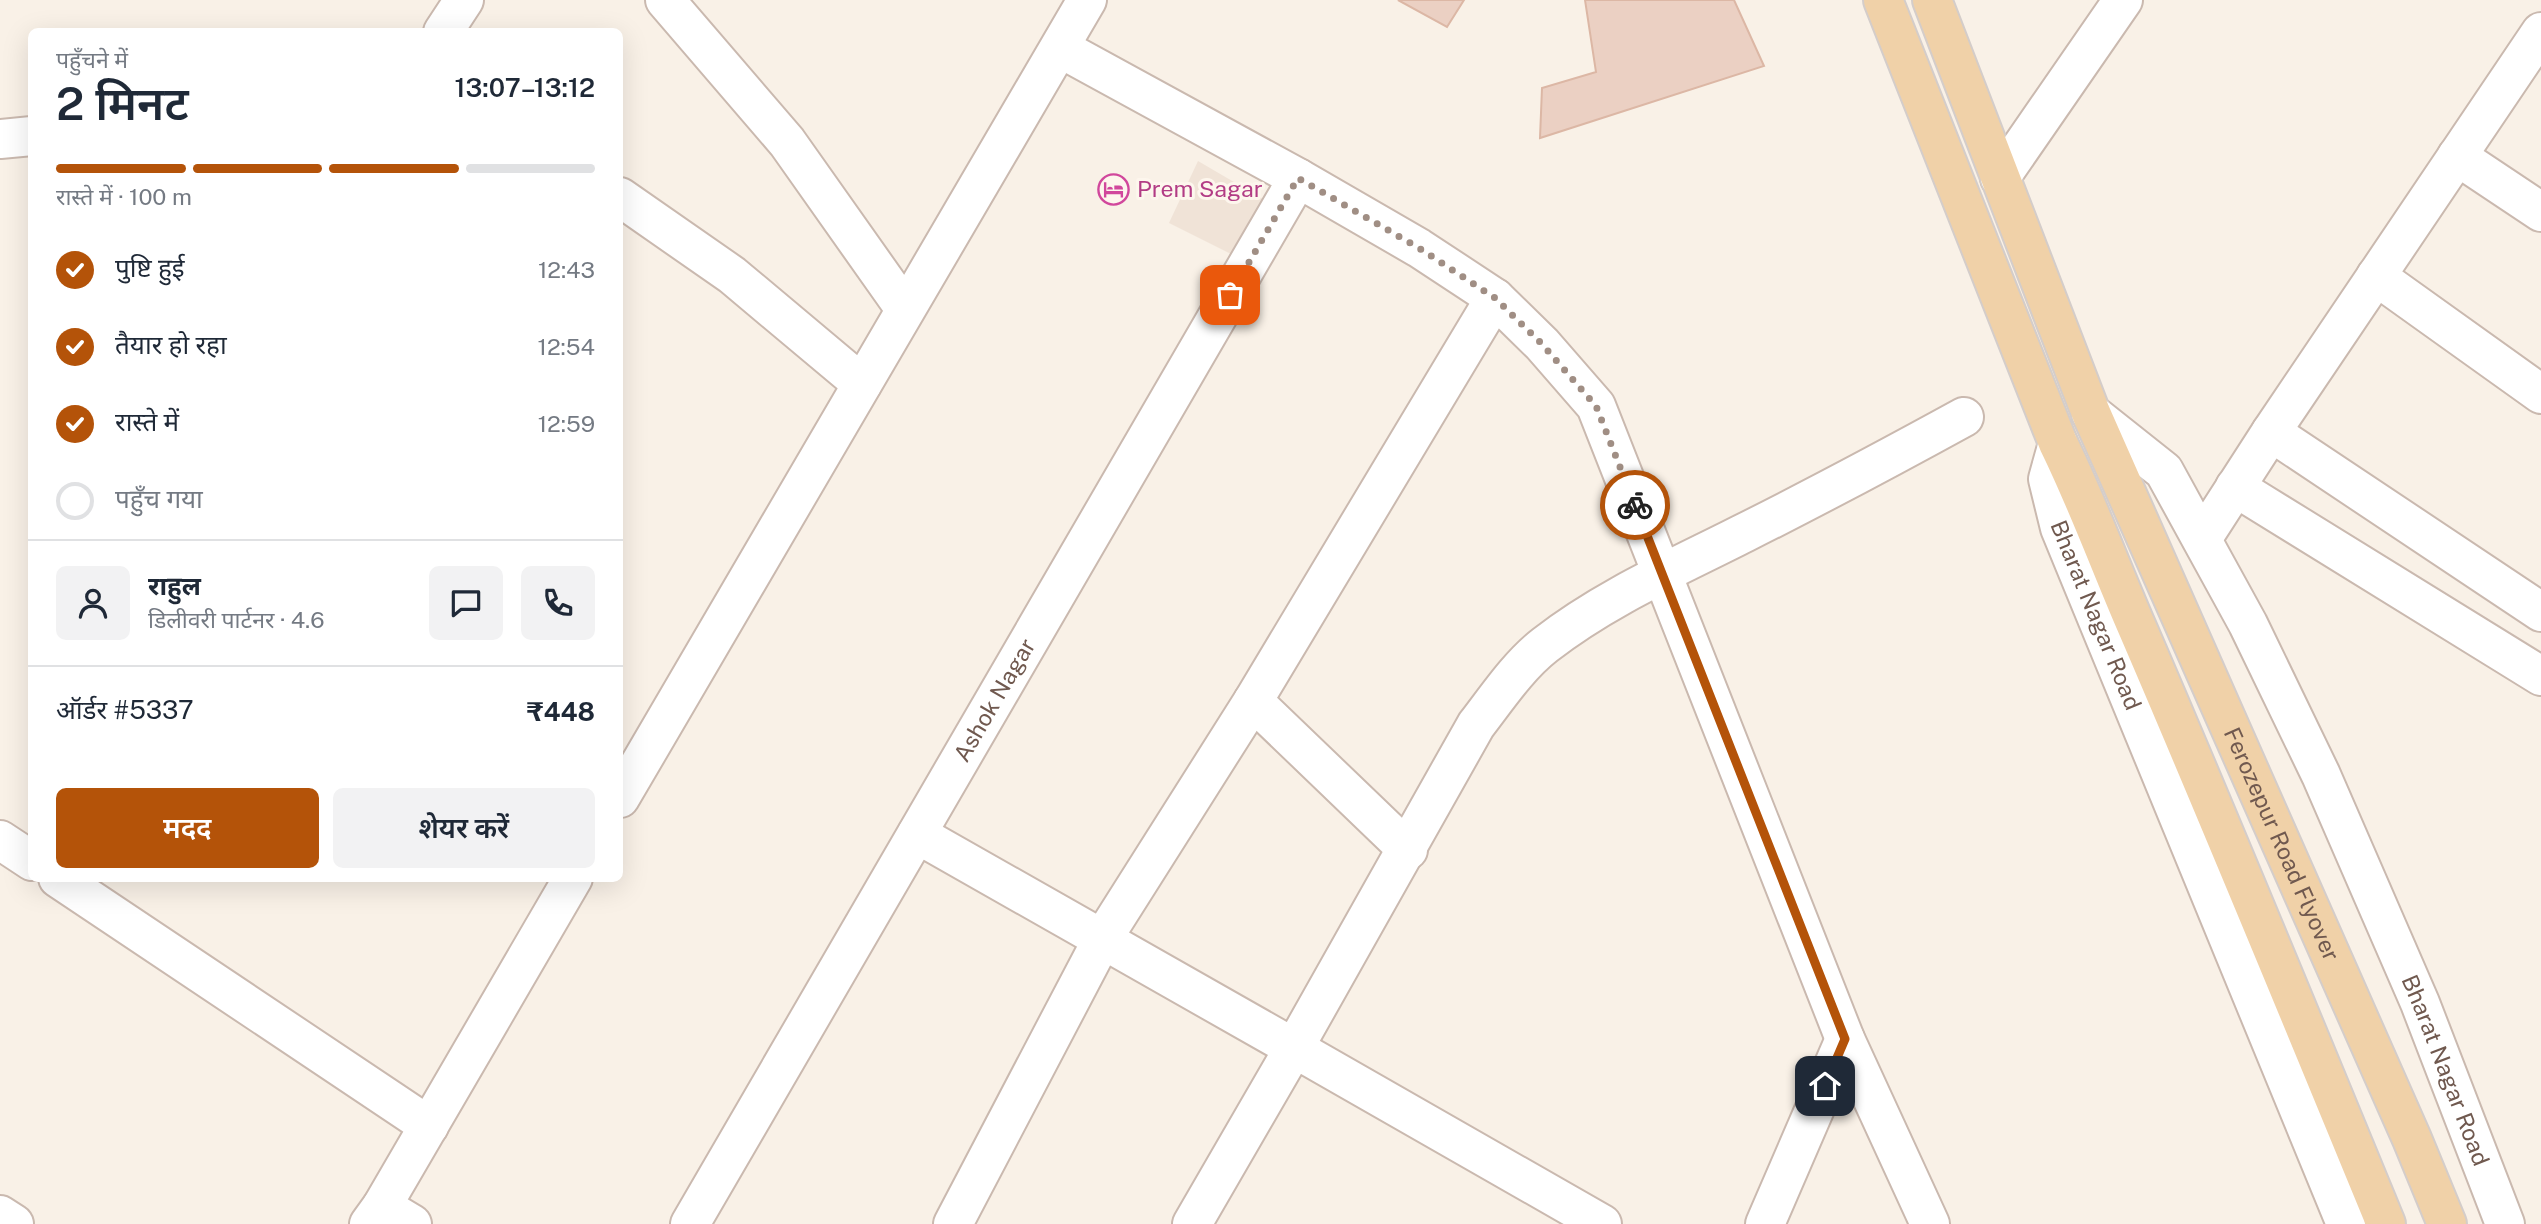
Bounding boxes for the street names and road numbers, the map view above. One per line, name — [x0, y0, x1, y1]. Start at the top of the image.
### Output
street label: Bharat Nagar Road — [2045, 516, 2147, 714]
street label: Ashok Nagar — [948, 633, 1040, 766]
street label: Ferozepur Road Flyover — [2219, 723, 2345, 965]
street label: Bharat Nagar Road — [2396, 970, 2495, 1169]

